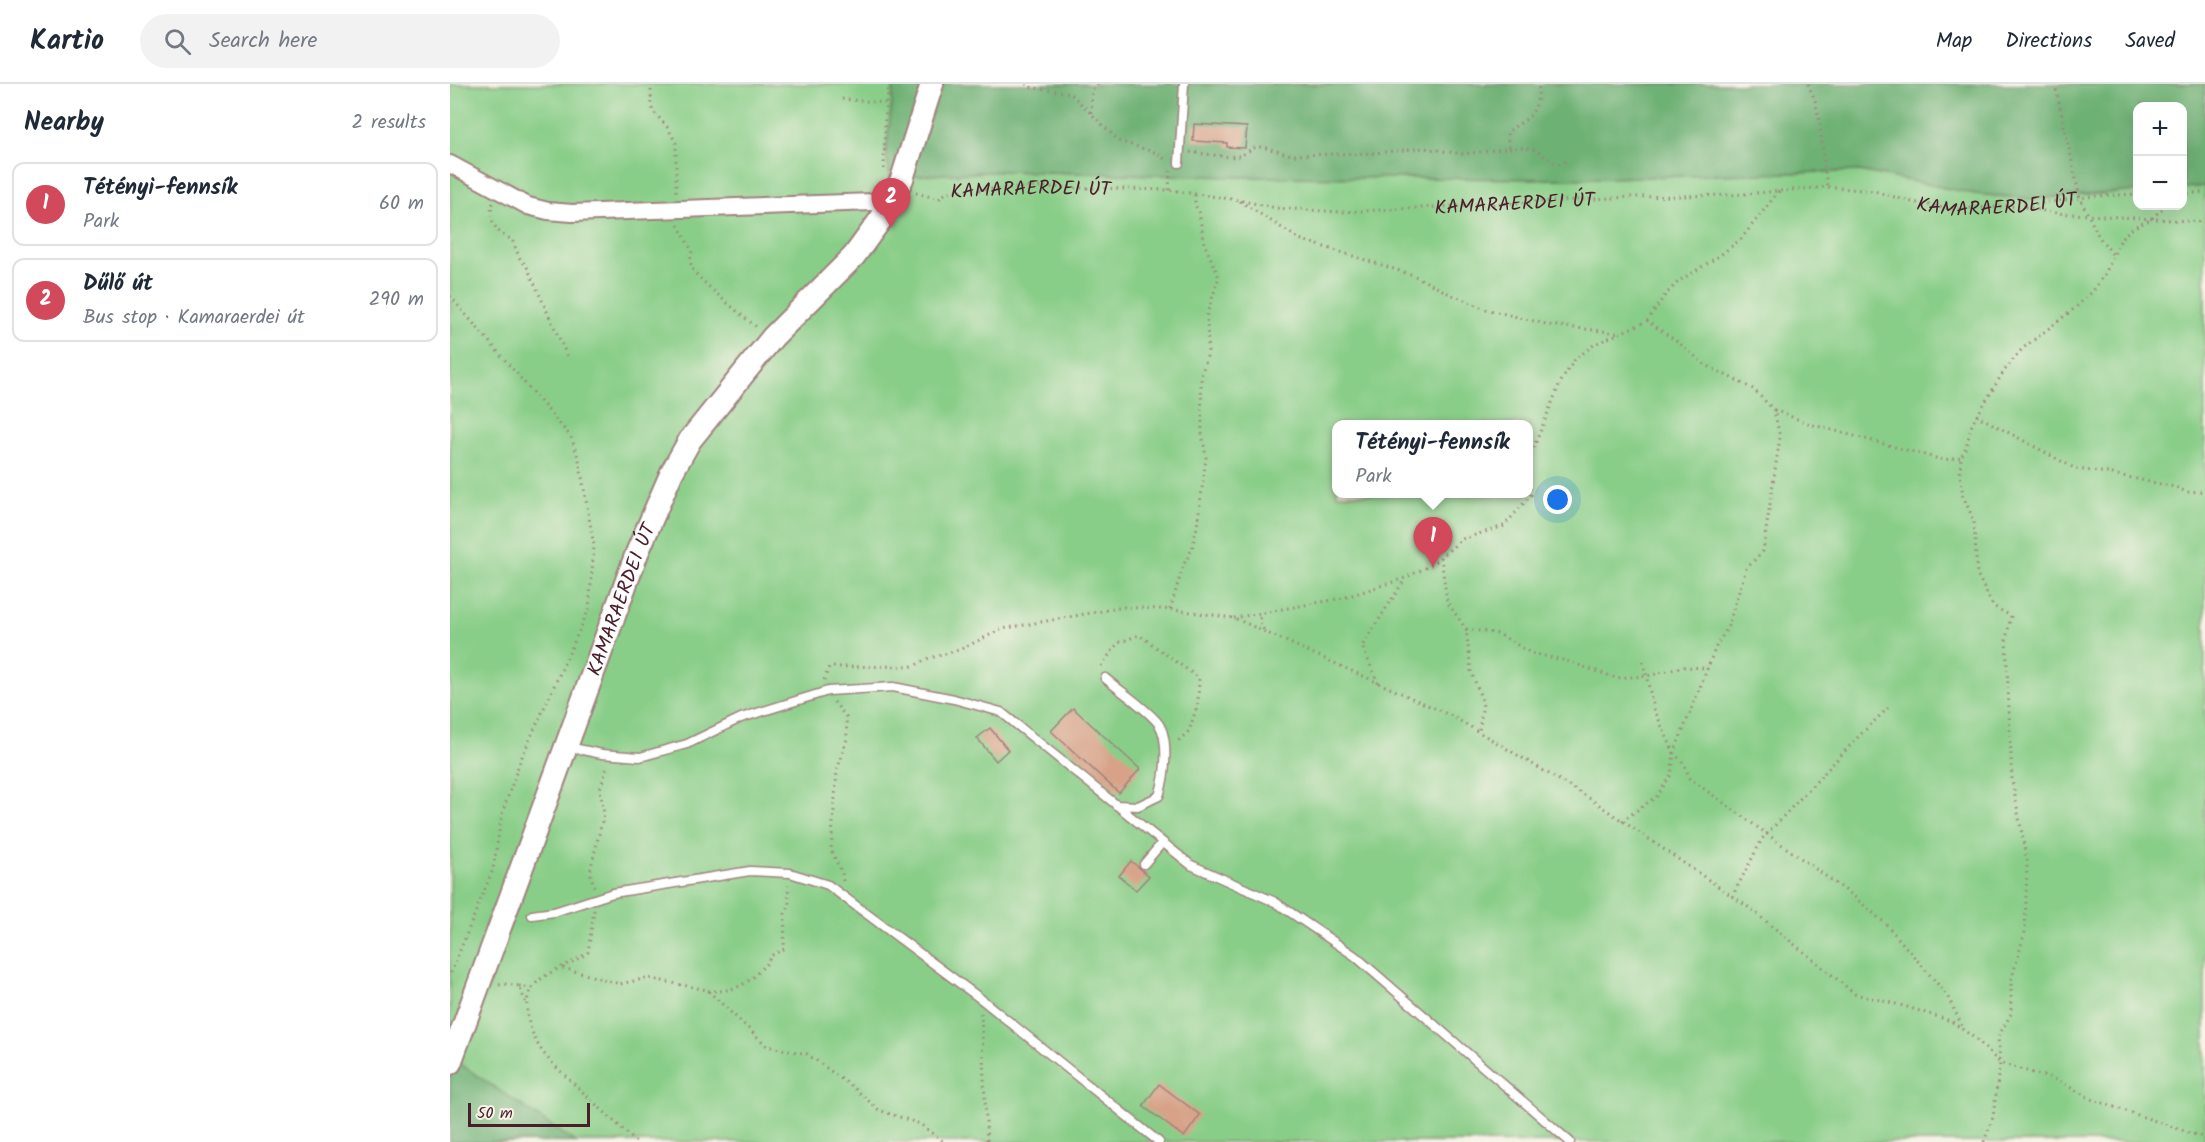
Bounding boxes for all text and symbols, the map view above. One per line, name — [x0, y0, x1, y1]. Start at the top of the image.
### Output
search box — [140, 14, 560, 68]
text: Kartio — [30, 19, 104, 64]
text: Search here — [209, 24, 317, 59]
icon: search — [161, 25, 194, 58]
text: Map — [1936, 25, 1972, 58]
text: Directions — [2005, 25, 2092, 58]
text: Saved — [2125, 25, 2175, 58]
text: Nearby — [24, 102, 104, 144]
map controls — [2133, 102, 2187, 210]
button: + — [2133, 102, 2187, 156]
text: 2 results — [351, 107, 426, 139]
button: − — [2133, 156, 2187, 210]
text: Tétényi-fennsík — [83, 171, 237, 206]
street label: KAMARAERDEI ÚT — [950, 173, 1114, 209]
pin: 2 — [872, 178, 910, 228]
street label: KAMARAERDEI ÚT — [1914, 184, 2081, 228]
street label: KAMARAERDEI ÚT — [1434, 185, 1598, 225]
text: 1 — [42, 188, 49, 220]
text: 60 m — [379, 188, 424, 220]
text: Park — [83, 206, 119, 238]
text: Dűlő út — [83, 267, 153, 302]
text: 2 — [40, 284, 51, 316]
text: 290 m — [369, 284, 424, 316]
text: Bus stop · Kamaraerdei út — [83, 302, 305, 334]
popup — [1332, 420, 1533, 498]
text: Tétényi-fennsík — [1355, 426, 1510, 461]
text: Park — [1355, 461, 1392, 493]
your location — [1543, 485, 1572, 514]
street label: KAMARAERDEI ÚT — [579, 517, 667, 681]
pin: 1 — [1414, 518, 1452, 567]
scale bar — [468, 1100, 590, 1128]
text: 50 m — [477, 1101, 513, 1126]

